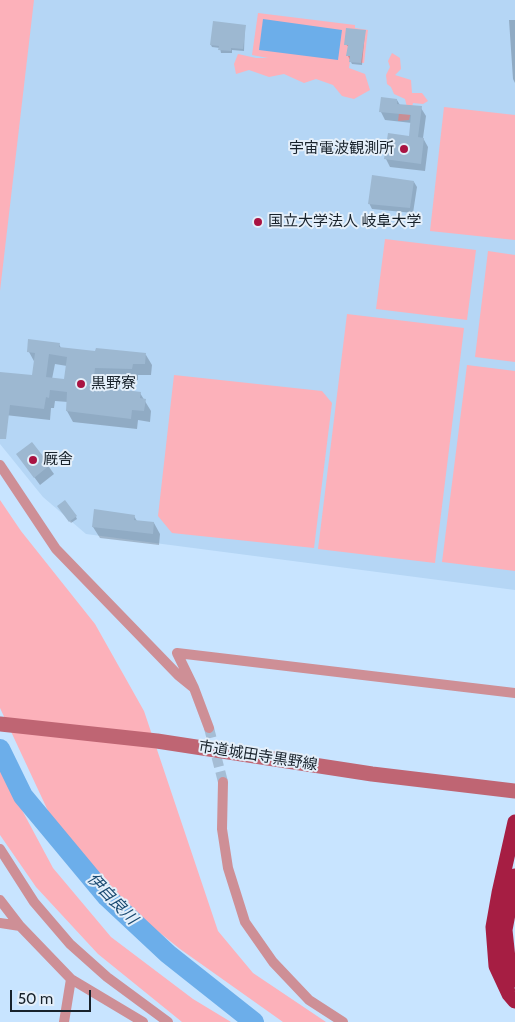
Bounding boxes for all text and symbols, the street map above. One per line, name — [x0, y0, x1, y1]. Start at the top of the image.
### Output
place label: 宇宙電波観測所 — [289, 140, 394, 158]
marker: 宇宙電波観測所 — [398, 143, 410, 155]
place label: 国立大学法人 岐阜大学 — [268, 213, 421, 231]
marker: 国立大学法人 岐阜大学 — [252, 216, 264, 228]
place label: 黒野寮 — [91, 375, 136, 393]
marker: 黒野寮 — [75, 378, 87, 390]
place label: 厩舎 — [43, 451, 73, 469]
marker: 厩舎 — [27, 454, 39, 466]
street label: 市道城田寺黒野線 — [197, 738, 319, 774]
water label: 伊自良川 — [83, 869, 141, 929]
scale bar — [12, 980, 94, 1012]
text: 50 m — [18, 990, 53, 1008]

